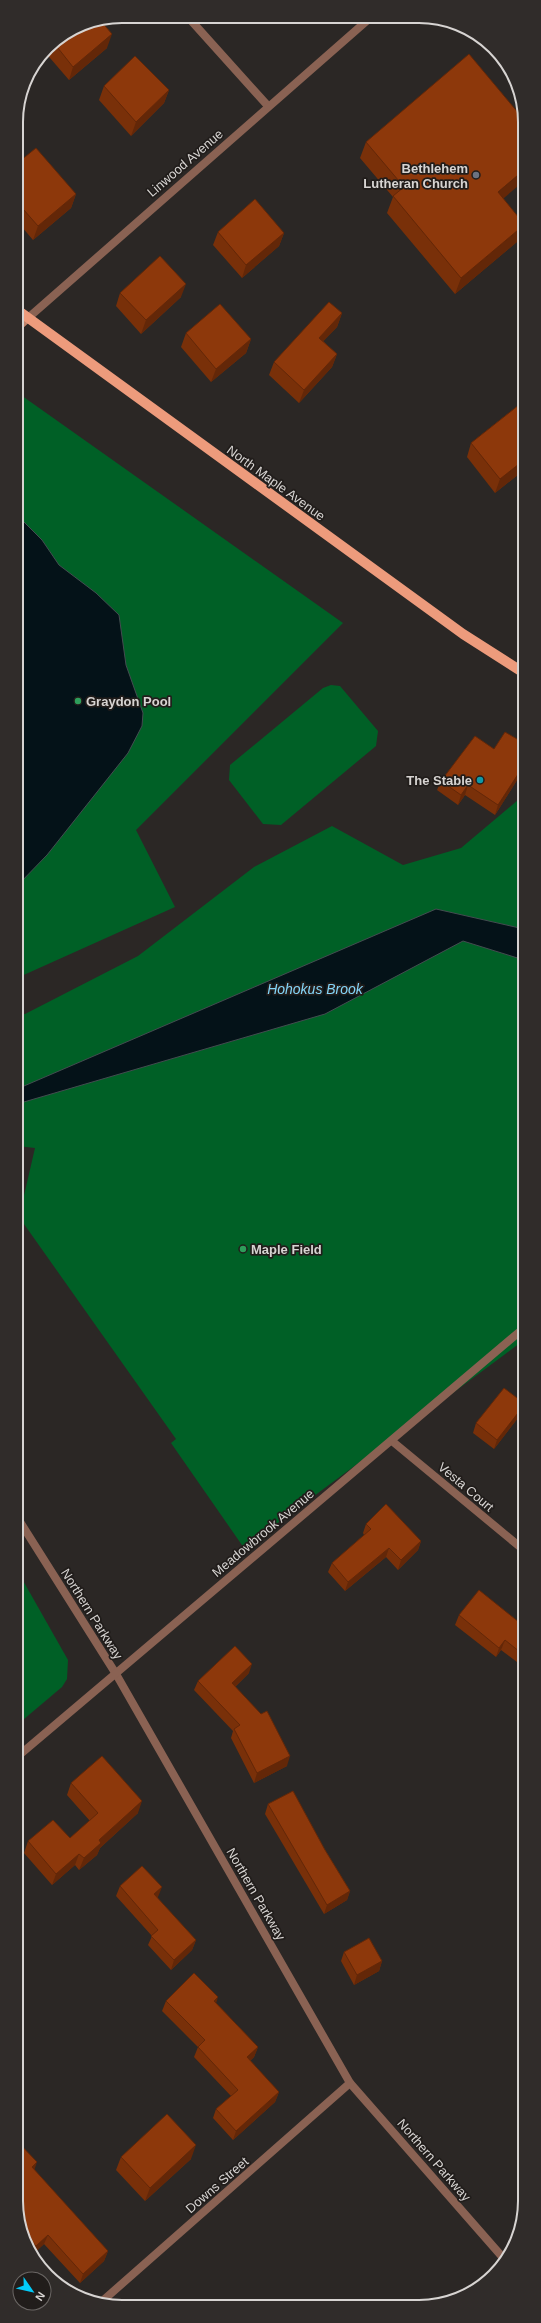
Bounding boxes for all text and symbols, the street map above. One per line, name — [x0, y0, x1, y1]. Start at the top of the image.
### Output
street label: Linwood Avenue — [144, 126, 226, 200]
place label: Bethlehem Lutheran Church — [363, 161, 468, 191]
marker: Bethlehem Lutheran Church — [471, 170, 481, 180]
street label: North Maple Avenue — [224, 442, 328, 524]
place label: Graydon Pool — [86, 694, 171, 709]
marker: Graydon Pool — [73, 696, 83, 706]
place label: The Stable — [406, 773, 472, 788]
marker: The Stable — [475, 775, 485, 785]
water label: Hohokus Brook — [267, 981, 364, 997]
place label: Maple Field — [251, 1242, 322, 1257]
marker: Maple Field — [238, 1244, 248, 1254]
street label: Vesta Court — [435, 1459, 497, 1515]
street label: Meadowbrook Avenue — [209, 1486, 317, 1580]
street label: Northern Parkway — [58, 1566, 126, 1663]
street label: Northern Parkway — [223, 1845, 289, 1943]
street label: Northern Parkway — [394, 2116, 474, 2205]
street label: Downs Street — [183, 2153, 252, 2216]
north arrow — [12, 2271, 52, 2311]
text: N — [33, 2290, 47, 2303]

